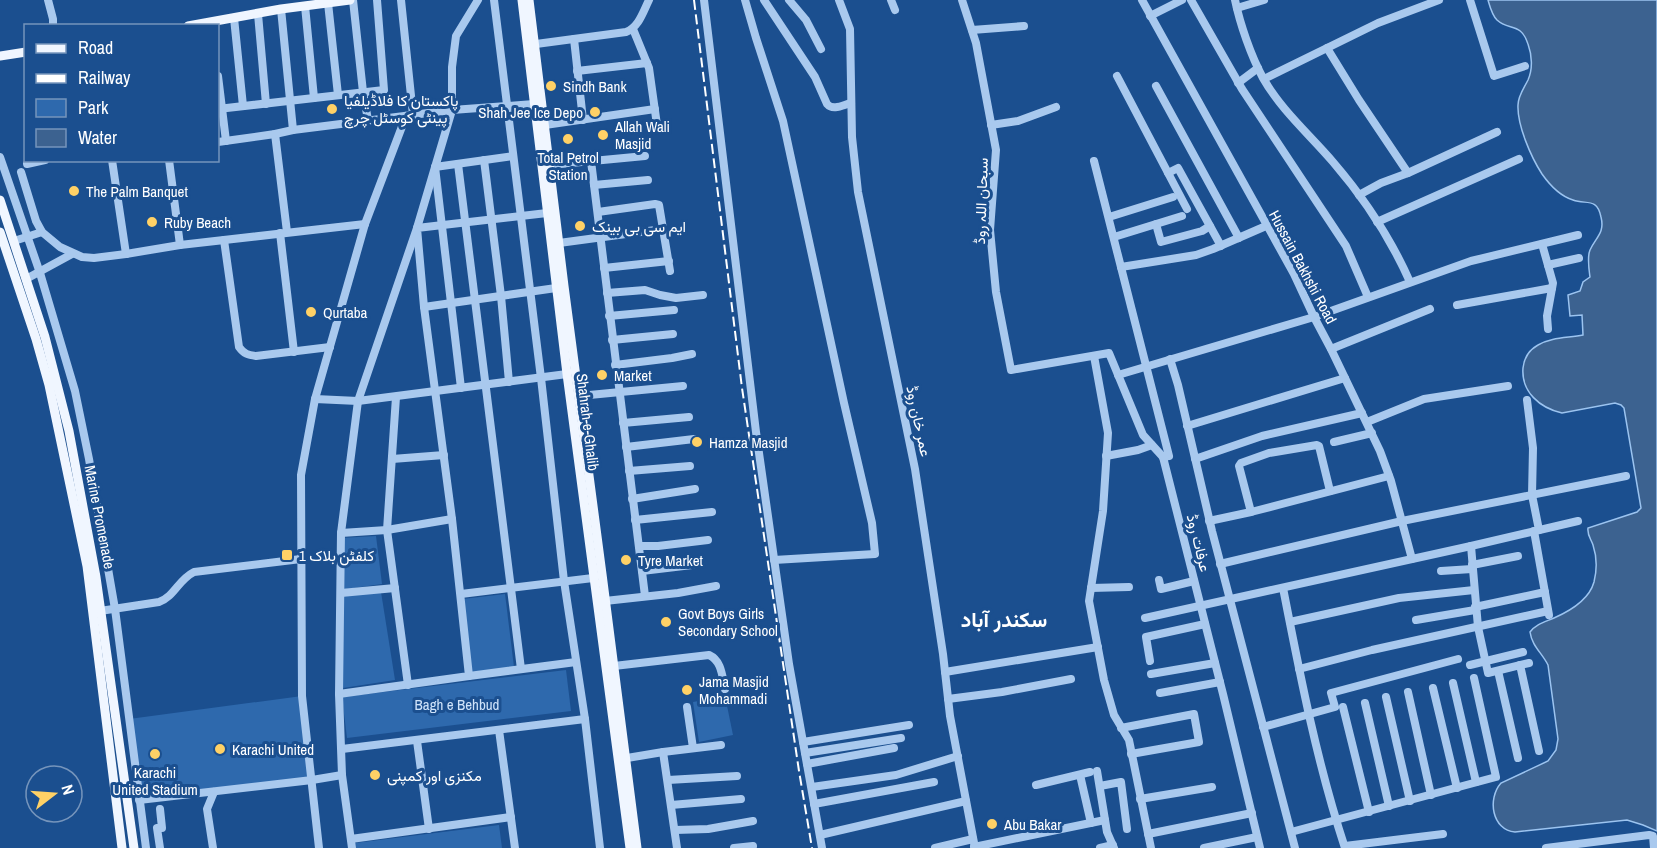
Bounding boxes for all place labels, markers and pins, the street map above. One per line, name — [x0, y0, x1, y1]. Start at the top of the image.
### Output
place label: Sindh Bank — [563, 76, 627, 97]
marker: Sindh Bank — [544, 79, 558, 93]
place label: پاکستان کا فلاڈیلفیا پینٹی کوسٹل چرچ — [344, 90, 459, 129]
marker: پاکستان کا فلاڈیلفیا پینٹی کوسٹل چرچ — [325, 102, 339, 116]
place label: Shah Jee Ice Depo — [478, 102, 583, 123]
marker: Shah Jee Ice Depo — [588, 105, 602, 119]
place label: Allah Wali Masjid — [614, 116, 670, 154]
marker: Allah Wali Masjid — [596, 128, 610, 142]
marker: Total Petrol Station — [561, 132, 575, 146]
place label: Total Petrol Station — [537, 147, 599, 185]
place label: The Palm Banquet — [86, 181, 188, 202]
marker: The Palm Banquet — [67, 184, 81, 198]
place label: Ruby Beach — [164, 212, 231, 233]
marker: Ruby Beach — [145, 215, 159, 229]
place label: ایم سی بی بینک — [592, 216, 686, 237]
marker: ایم سی بی بینک — [573, 219, 587, 233]
place label: Qurtaba — [323, 302, 368, 323]
marker: Qurtaba — [304, 305, 318, 319]
place label: Market — [614, 365, 652, 386]
marker: Market — [595, 368, 609, 382]
place label: Hamza Masjid — [709, 432, 788, 453]
marker: Hamza Masjid — [690, 435, 704, 449]
place label: کلفٹن بلاک 1 — [299, 545, 374, 566]
marker: کلفٹن بلاک 1 — [280, 548, 294, 562]
place label: Tyre Market — [638, 550, 704, 571]
marker: Tyre Market — [619, 553, 633, 567]
place label: Govt Boys Girls Secondary School — [678, 603, 778, 641]
marker: Govt Boys Girls Secondary School — [659, 615, 673, 629]
place label: Jama Masjid Mohammadi — [699, 671, 769, 709]
marker: Jama Masjid Mohammadi — [680, 683, 694, 697]
place label: Karachi United — [232, 739, 314, 760]
marker: Karachi United — [213, 742, 227, 756]
marker: Karachi United Stadium — [148, 747, 162, 761]
place label: Karachi United Stadium — [112, 762, 198, 800]
place label: مکنزی اور کمپنی — [387, 765, 482, 786]
marker: مکنزی اور کمپنی — [368, 768, 382, 782]
place label: Abu Bakar — [1003, 814, 1061, 835]
marker: Abu Bakar — [985, 817, 999, 831]

